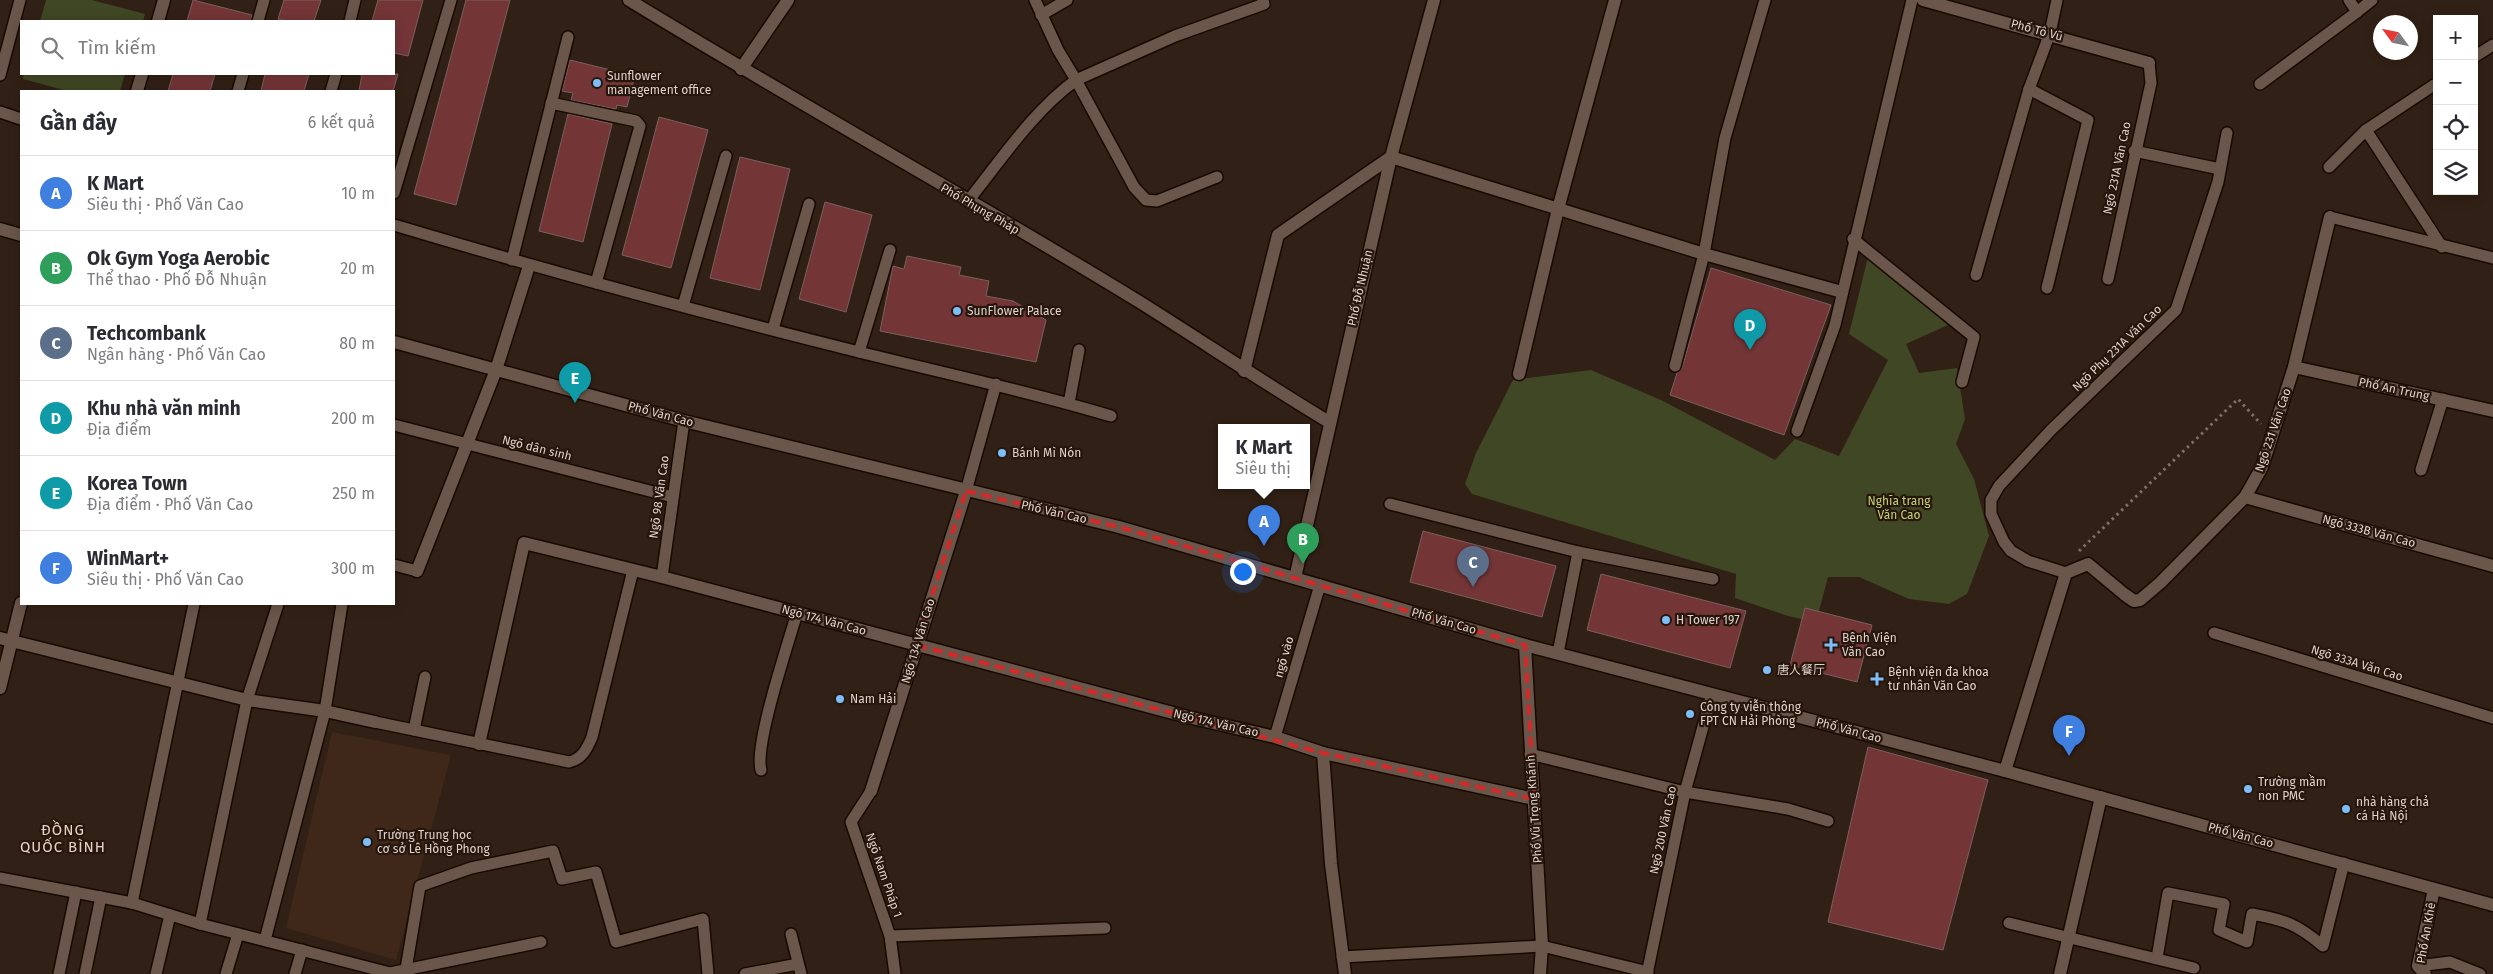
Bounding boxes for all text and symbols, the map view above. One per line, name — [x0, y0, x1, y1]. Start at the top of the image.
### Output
street label: Phố Tô Vũ — [2010, 15, 2065, 44]
north arrow — [2373, 15, 2418, 60]
map controls — [2433, 15, 2478, 195]
button: + — [2433, 15, 2478, 60]
search box — [20, 20, 395, 75]
icon: search — [38, 34, 66, 62]
text: Tìm kiếm — [78, 36, 156, 59]
button: − — [2433, 60, 2478, 105]
place label: Sunflower management office — [607, 69, 711, 97]
marker: Sunflower management office — [591, 77, 603, 89]
button: locate — [2433, 105, 2478, 150]
text: Gần đây — [40, 110, 117, 136]
text: 6 kết quả — [308, 113, 375, 132]
street label: Ngõ 231A Văn Cao — [2100, 120, 2134, 216]
button: layers — [2433, 150, 2478, 195]
text: K Mart — [87, 172, 144, 195]
street label: Phố Phụng Pháp — [938, 180, 1022, 237]
text: A — [51, 184, 61, 203]
text: 10 m — [341, 184, 375, 203]
text: Siêu thị · Phố Văn Cao — [87, 195, 244, 214]
text: Ok Gym Yoga Aerobic — [87, 247, 270, 270]
street label: Phố Đỗ Nhuận — [1343, 248, 1376, 327]
text: B — [51, 259, 61, 278]
text: 20 m — [340, 259, 375, 278]
text: Thể thao · Phố Đỗ Nhuận — [87, 270, 267, 289]
street label: Ngõ Phụ 231A Văn Cao — [2070, 302, 2164, 394]
place label: SunFlower Palace — [967, 304, 1062, 318]
marker: SunFlower Palace — [951, 305, 963, 317]
pin: D — [1734, 309, 1766, 350]
text: Techcombank — [87, 322, 206, 345]
text: C — [51, 334, 61, 353]
text: 80 m — [339, 334, 375, 353]
text: Ngân hàng · Phố Văn Cao — [87, 345, 266, 364]
pin: E — [559, 362, 591, 403]
street label: Phố An Trung — [2357, 374, 2432, 403]
street label: Ngõ 231 Văn Cao — [2252, 386, 2294, 474]
text: Khu nhà văn minh — [87, 397, 241, 420]
street label: Phố Văn Cao — [627, 398, 695, 429]
text: D — [51, 409, 61, 428]
text: 200 m — [331, 409, 375, 428]
text: Địa điểm — [87, 420, 152, 439]
popup — [1218, 424, 1310, 489]
street label: Ngõ dân sinh — [501, 433, 573, 463]
text: K Mart — [1236, 436, 1292, 459]
place label: Bánh Mì Nón — [1012, 446, 1081, 460]
marker: Bánh Mì Nón — [996, 447, 1008, 459]
street label: Ngõ 98 Văn Cao — [646, 455, 672, 539]
text: Siêu thị — [1236, 459, 1291, 478]
text: Korea Town — [87, 472, 188, 495]
text: E — [52, 484, 60, 503]
text: 250 m — [332, 484, 375, 503]
park label: Nghĩa trang Văn Cao — [1868, 494, 1931, 522]
text: Địa điểm · Phố Văn Cao — [87, 495, 253, 514]
street label: Phố Văn Cao — [1020, 497, 1088, 526]
pin: A — [1248, 505, 1280, 546]
street label: Ngõ 333B Văn Cao — [2321, 512, 2417, 550]
pin: B — [1287, 523, 1319, 564]
pin: C — [1457, 546, 1489, 587]
text: WinMart+ — [87, 547, 169, 570]
text: F — [52, 559, 60, 578]
text: 300 m — [331, 559, 375, 578]
your location — [1230, 559, 1256, 585]
text: Siêu thị · Phố Văn Cao — [87, 570, 244, 589]
street label: Ngõ 134 Văn Cao — [898, 597, 938, 685]
street label: Ngõ 174 Văn Cao — [780, 602, 868, 638]
street label: Phố Văn Cao — [1410, 604, 1478, 637]
place label: H Tower 197 — [1676, 613, 1740, 627]
marker: H Tower 197 — [1660, 614, 1672, 626]
place label: Bệnh Viện Văn Cao — [1842, 631, 1897, 659]
street label: ngõ vào — [1271, 635, 1297, 679]
marker: Bệnh Viện Văn Cao — [1824, 638, 1838, 652]
street label: Ngõ 333A Văn Cao — [2309, 642, 2405, 684]
place label: 唐人餐厅 — [1777, 663, 1825, 677]
marker: 唐人餐厅 — [1761, 664, 1773, 676]
place label: Bệnh viện đa khoa tư nhân Văn Cao — [1888, 665, 1989, 693]
marker: Bệnh viện đa khoa tư nhân Văn Cao — [1870, 672, 1884, 686]
place label: Nam Hải — [850, 692, 896, 706]
marker: Nam Hải — [834, 693, 846, 705]
place label: Công ty viễn thông FPT CN Hải Phòng — [1700, 699, 1802, 728]
street label: Ngõ 174 Văn Cao — [1172, 706, 1260, 740]
marker: Công ty viễn thông FPT CN Hải Phòng — [1684, 708, 1696, 720]
street label: Phố Văn Cao — [1815, 714, 1883, 745]
pin: F — [2053, 715, 2085, 756]
street label: Phố Vũ Trọng Khánh — [1522, 754, 1545, 864]
place label: Trường mầm non PMC — [2258, 774, 2326, 803]
marker: Trường mầm non PMC — [2242, 783, 2254, 795]
street label: Ngõ 200 Văn Cao — [1647, 785, 1679, 875]
place label: nhà hàng chả cá Hà Nội — [2356, 795, 2429, 823]
marker: nhà hàng chả cá Hà Nội — [2340, 803, 2352, 815]
district label: ĐỒNG QUỐC BÌNH — [20, 819, 106, 856]
street label: Phố Văn Cao — [2207, 819, 2275, 850]
place label: Trường Trung học cơ sở Lê Hồng Phong — [377, 828, 491, 856]
street label: Ngõ Nam Pháp 1 — [863, 831, 905, 919]
marker: Trường Trung học cơ sở Lê Hồng Phong — [361, 836, 373, 848]
street label: Phố An Khê — [2413, 901, 2438, 965]

